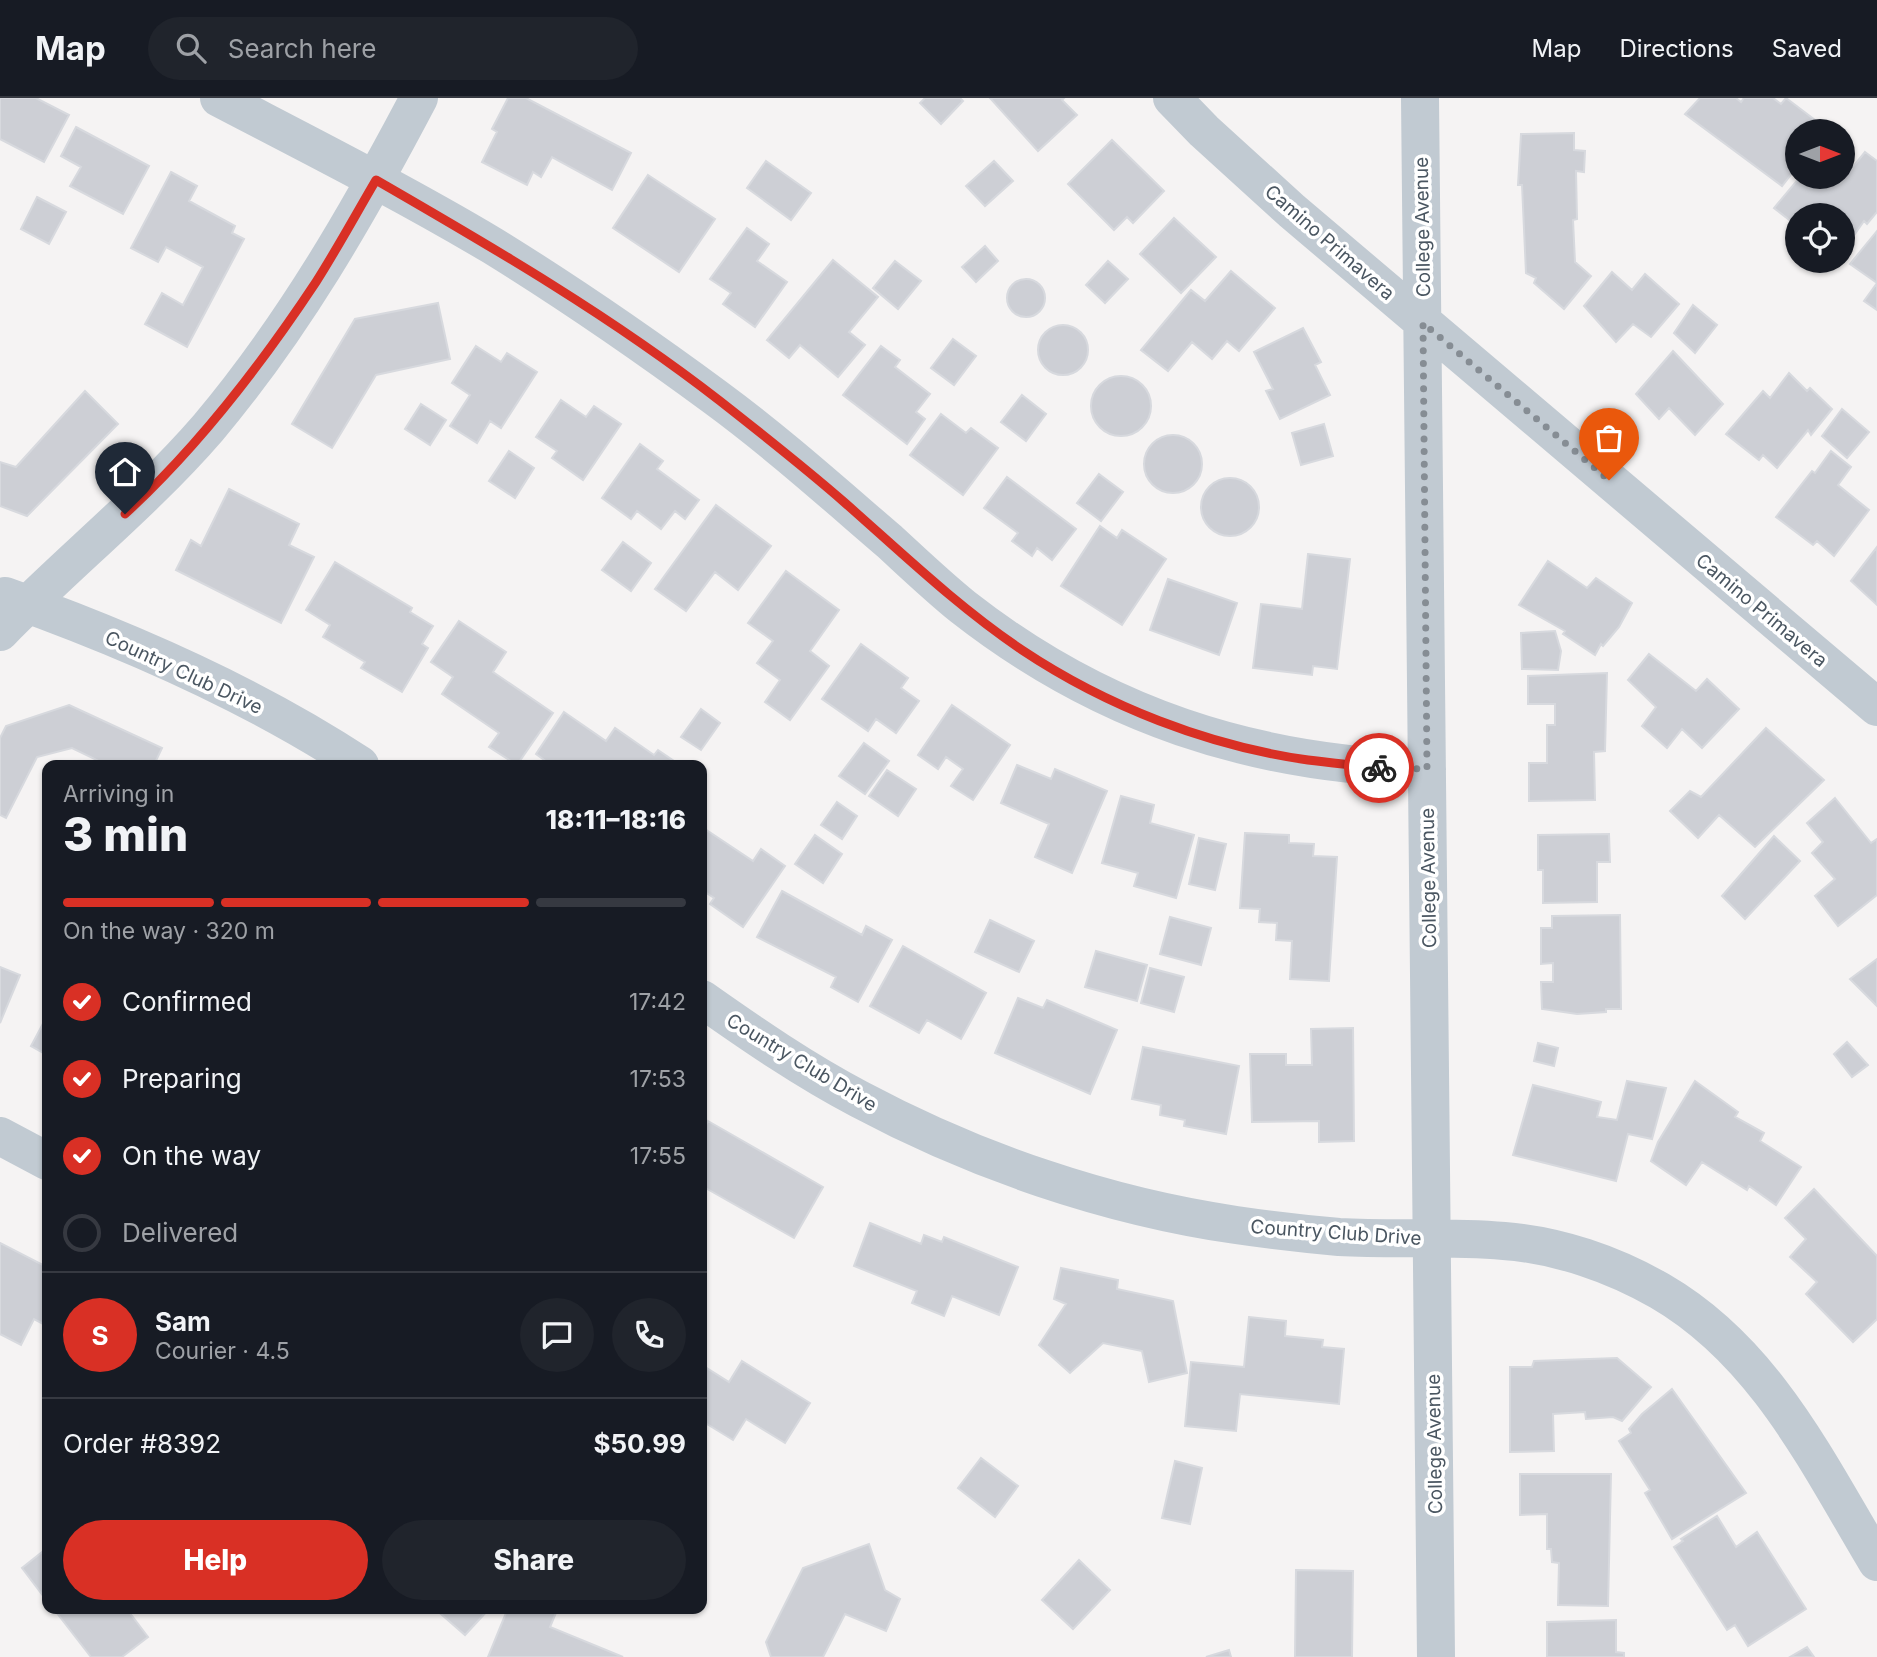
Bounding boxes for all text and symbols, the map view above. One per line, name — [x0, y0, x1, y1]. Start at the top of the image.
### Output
search box — [148, 17, 638, 80]
text: Map — [35, 28, 106, 68]
icon: search — [172, 29, 210, 67]
text: Search here — [228, 33, 376, 64]
text: Map — [1532, 34, 1581, 63]
text: Directions — [1619, 34, 1734, 63]
text: Saved — [1772, 34, 1842, 63]
north arrow — [1785, 119, 1855, 189]
map controls — [1785, 119, 1855, 273]
street label: College Avenue — [1410, 157, 1435, 297]
street label: Camino Primavera — [1260, 180, 1399, 305]
button: locate — [1785, 203, 1855, 273]
pin — [1579, 408, 1639, 480]
icon: bag — [1590, 419, 1628, 457]
pin — [95, 442, 155, 514]
icon: home — [106, 453, 144, 491]
street label: Camino Primavera — [1691, 549, 1832, 672]
street label: Country Club Drive — [101, 626, 266, 719]
courier — [1344, 733, 1414, 803]
icon: bike — [1360, 749, 1398, 787]
text: Arriving in — [63, 780, 174, 808]
text: 18:11–18:16 — [546, 804, 686, 835]
text: 3 min — [63, 806, 188, 862]
street label: College Avenue — [1416, 808, 1441, 948]
text: On the way · 320 m — [63, 917, 275, 945]
icon: check — [63, 983, 101, 1021]
text: Confirmed — [122, 986, 252, 1017]
text: 17:42 — [629, 988, 686, 1016]
street label: Country Club Drive — [722, 1008, 881, 1116]
icon: check — [63, 1060, 101, 1098]
text: Preparing — [122, 1063, 242, 1094]
text: 17:53 — [630, 1065, 686, 1093]
icon: check — [63, 1137, 101, 1175]
text: On the way — [122, 1140, 261, 1171]
text: 17:55 — [630, 1142, 686, 1170]
street label: Country Club Drive — [1250, 1215, 1422, 1250]
text: Delivered — [122, 1217, 238, 1248]
button: chat — [520, 1298, 594, 1372]
button: phone — [612, 1298, 686, 1372]
text: Sam — [155, 1306, 211, 1337]
text: S — [91, 1320, 109, 1351]
text: Courier · 4.5 — [155, 1337, 290, 1365]
street label: College Avenue — [1422, 1374, 1447, 1514]
text: Order #8392 — [63, 1428, 221, 1459]
text: $50.99 — [593, 1428, 686, 1459]
button: Help — [63, 1520, 368, 1600]
button: Share — [382, 1520, 686, 1600]

